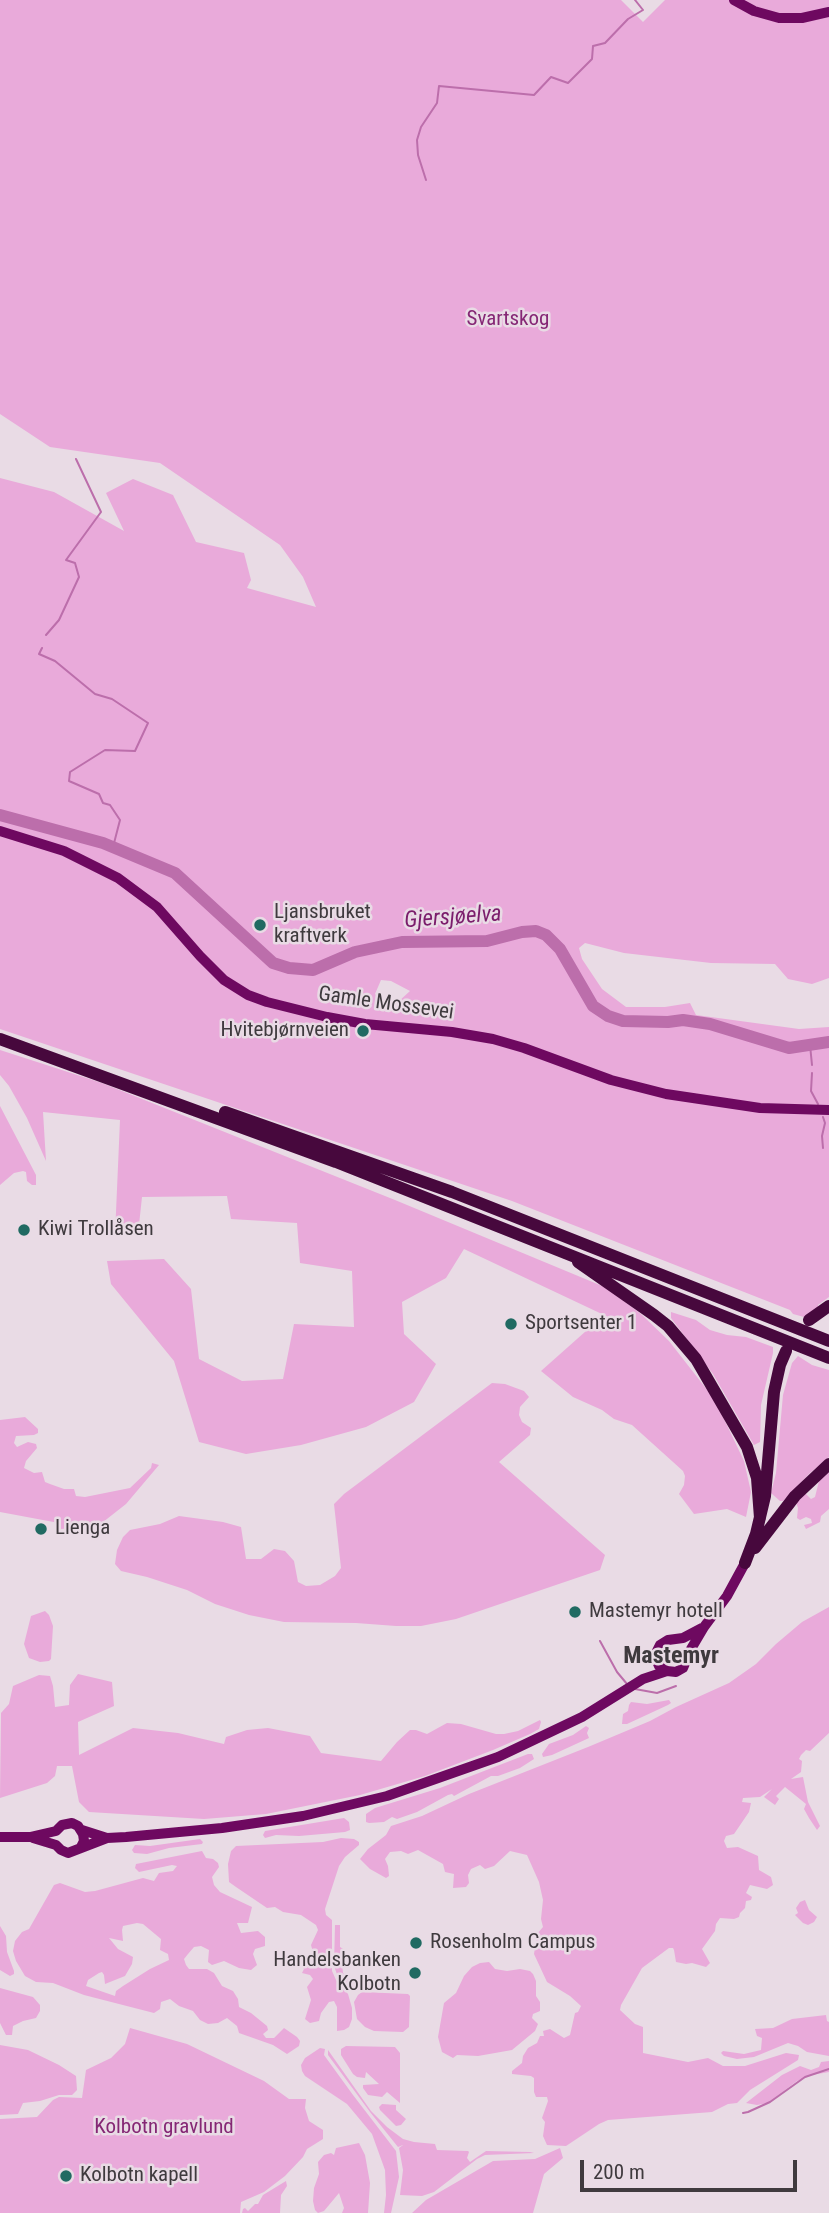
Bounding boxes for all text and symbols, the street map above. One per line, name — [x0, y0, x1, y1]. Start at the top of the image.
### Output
park label: Svartskog — [467, 307, 549, 333]
place label: Ljansbruket kraftverk — [274, 900, 371, 950]
water label: Gjersjøelva — [403, 901, 503, 935]
marker: Ljansbruket kraftverk — [252, 917, 268, 933]
street label: Gamle Mossevei — [317, 982, 455, 1026]
place label: Hvitebjørnveien — [220, 1018, 349, 1044]
marker: Hvitebjørnveien — [355, 1023, 371, 1039]
place label: Kiwi Trollåsen — [38, 1217, 154, 1243]
marker: Kiwi Trollåsen — [16, 1222, 32, 1238]
place label: Sportsenter 1 — [525, 1311, 637, 1337]
marker: Sportsenter 1 — [503, 1316, 519, 1332]
place label: Lienga — [55, 1516, 110, 1542]
marker: Lienga — [33, 1521, 49, 1537]
place label: Mastemyr hotell — [589, 1599, 723, 1625]
marker: Mastemyr hotell — [567, 1604, 583, 1620]
district label: Mastemyr — [623, 1643, 719, 1671]
place label: Rosenholm Campus — [430, 1930, 595, 1956]
marker: Rosenholm Campus — [408, 1935, 424, 1951]
place label: Handelsbanken Kolbotn — [273, 1948, 401, 1998]
marker: Handelsbanken Kolbotn — [407, 1965, 423, 1981]
park label: Kolbotn gravlund — [94, 2115, 234, 2141]
scale bar — [584, 2146, 801, 2190]
text: 200 m — [593, 2160, 645, 2184]
place label: Kolbotn kapell — [80, 2163, 198, 2189]
marker: Kolbotn kapell — [58, 2168, 74, 2184]

